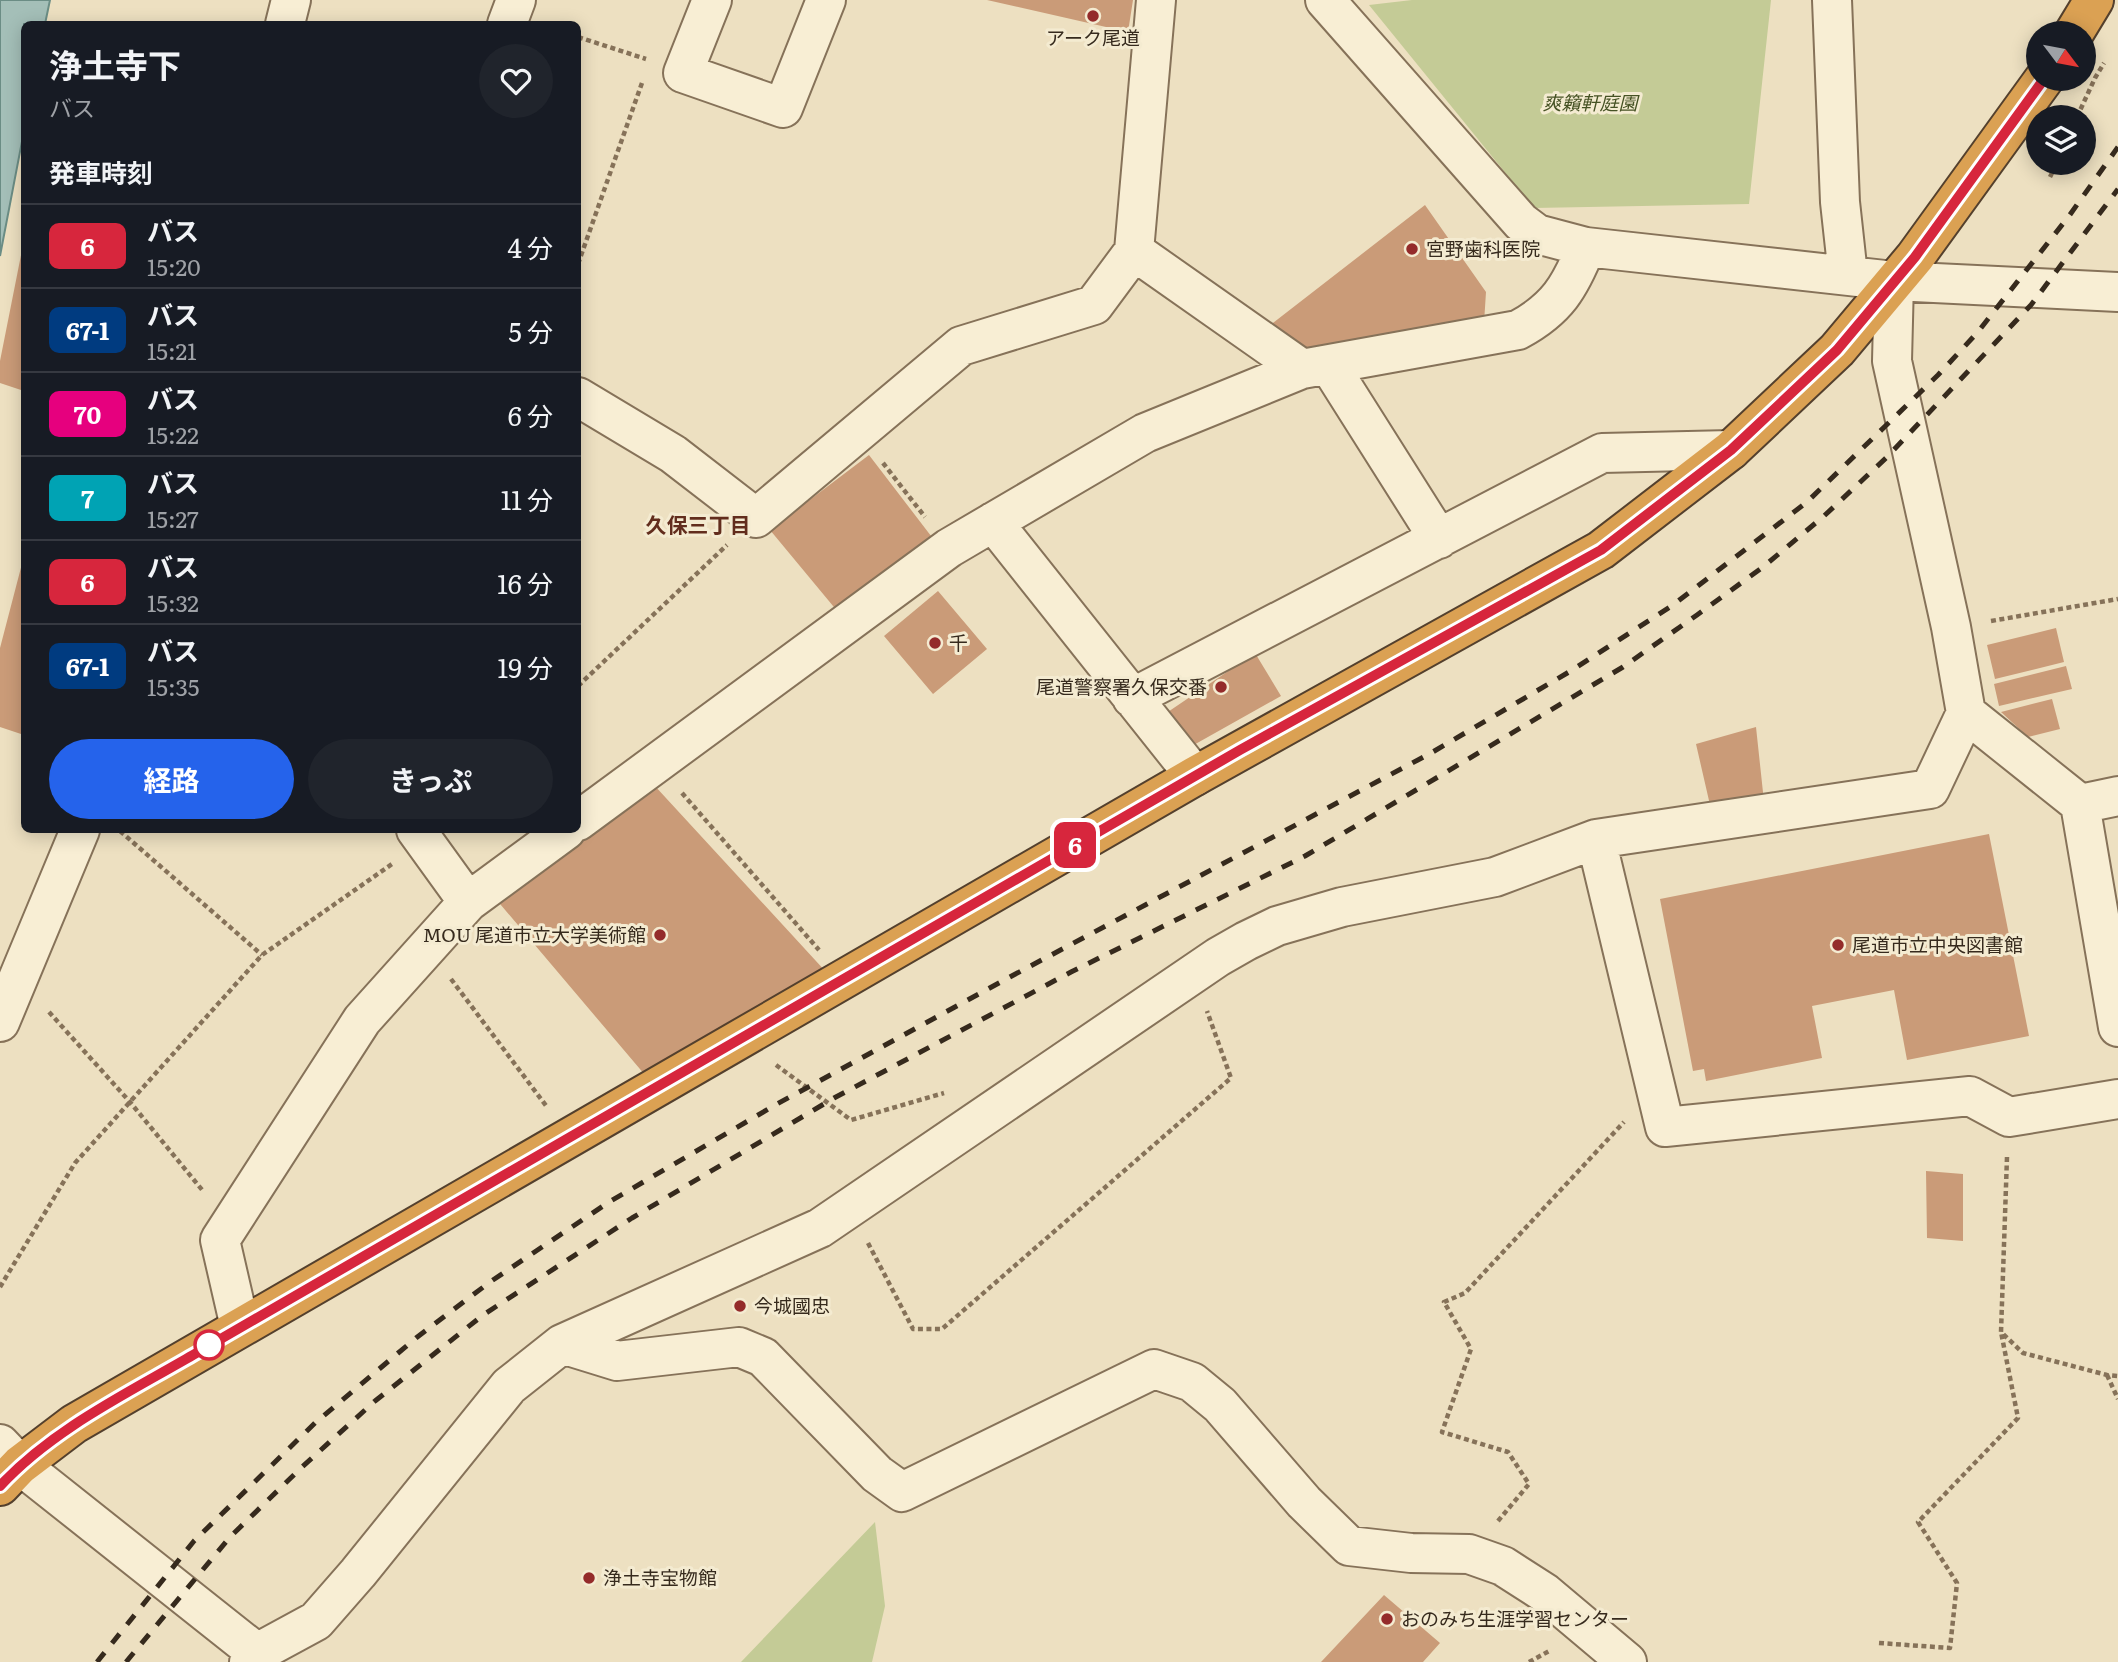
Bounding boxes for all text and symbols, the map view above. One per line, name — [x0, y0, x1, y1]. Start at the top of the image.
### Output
marker: アーク尾道 — [1085, 8, 1101, 24]
north arrow — [2026, 21, 2096, 91]
map controls — [2026, 21, 2096, 175]
place label: アーク尾道 — [1046, 23, 1140, 51]
text: 浄土寺下 — [49, 39, 181, 88]
button: heart — [479, 44, 553, 118]
park label: 爽籟軒庭園 — [1542, 88, 1640, 116]
text: バス — [49, 90, 95, 124]
button: layers — [2026, 105, 2096, 175]
text: 発車時刻 — [49, 152, 153, 191]
text: バス — [147, 210, 199, 249]
text: 4 分 — [507, 227, 553, 266]
text: 6 — [80, 228, 95, 263]
place label: 宮野歯科医院 — [1426, 234, 1540, 262]
marker: 宮野歯科医院 — [1404, 241, 1420, 257]
text: 15:20 — [147, 249, 200, 283]
text: バス — [147, 294, 199, 333]
text: 5 分 — [509, 311, 553, 350]
text: 67-1 — [66, 312, 109, 347]
text: 15:21 — [147, 333, 197, 367]
text: バス — [147, 378, 199, 417]
text: 6 分 — [508, 395, 553, 434]
text: 70 — [74, 396, 101, 431]
text: 15:22 — [147, 417, 199, 451]
text: バス — [147, 462, 199, 501]
text: 11 分 — [501, 479, 553, 518]
text: 7 — [81, 480, 94, 515]
text: 15:27 — [147, 501, 199, 535]
district label: 久保三丁目 — [646, 508, 751, 539]
text: バス — [147, 546, 199, 585]
text: 16 分 — [497, 563, 553, 602]
text: 6 — [80, 564, 95, 599]
text: 15:32 — [147, 585, 199, 619]
place label: 千 — [949, 628, 968, 656]
text: バス — [147, 630, 199, 669]
marker: 千 — [927, 635, 943, 651]
text: 19 分 — [498, 647, 553, 686]
text: 67-1 — [66, 648, 109, 683]
text: 15:35 — [147, 669, 200, 703]
place label: 尾道警察署久保交番 — [1036, 672, 1207, 700]
marker: 尾道警察署久保交番 — [1213, 679, 1229, 695]
button: 経路 — [49, 739, 294, 819]
button: きっぷ — [308, 739, 553, 819]
line badge: 6 — [1052, 822, 1098, 868]
text: 6 — [1068, 827, 1082, 862]
place label: MOU 尾道市立大学美術館 — [423, 920, 646, 948]
marker: MOU 尾道市立大学美術館 — [652, 927, 668, 943]
place label: 尾道市立中央図書館 — [1852, 930, 2023, 958]
marker: 尾道市立中央図書館 — [1830, 937, 1846, 953]
place label: 今城國忠 — [754, 1291, 830, 1319]
marker: 今城國忠 — [732, 1298, 748, 1314]
unlabelled marker — [194, 1330, 224, 1360]
place label: 浄土寺宝物館 — [603, 1563, 717, 1591]
marker: 浄土寺宝物館 — [581, 1570, 597, 1586]
place label: おのみち生涯学習センター — [1401, 1604, 1629, 1632]
marker: おのみち生涯学習センター — [1379, 1611, 1395, 1627]

